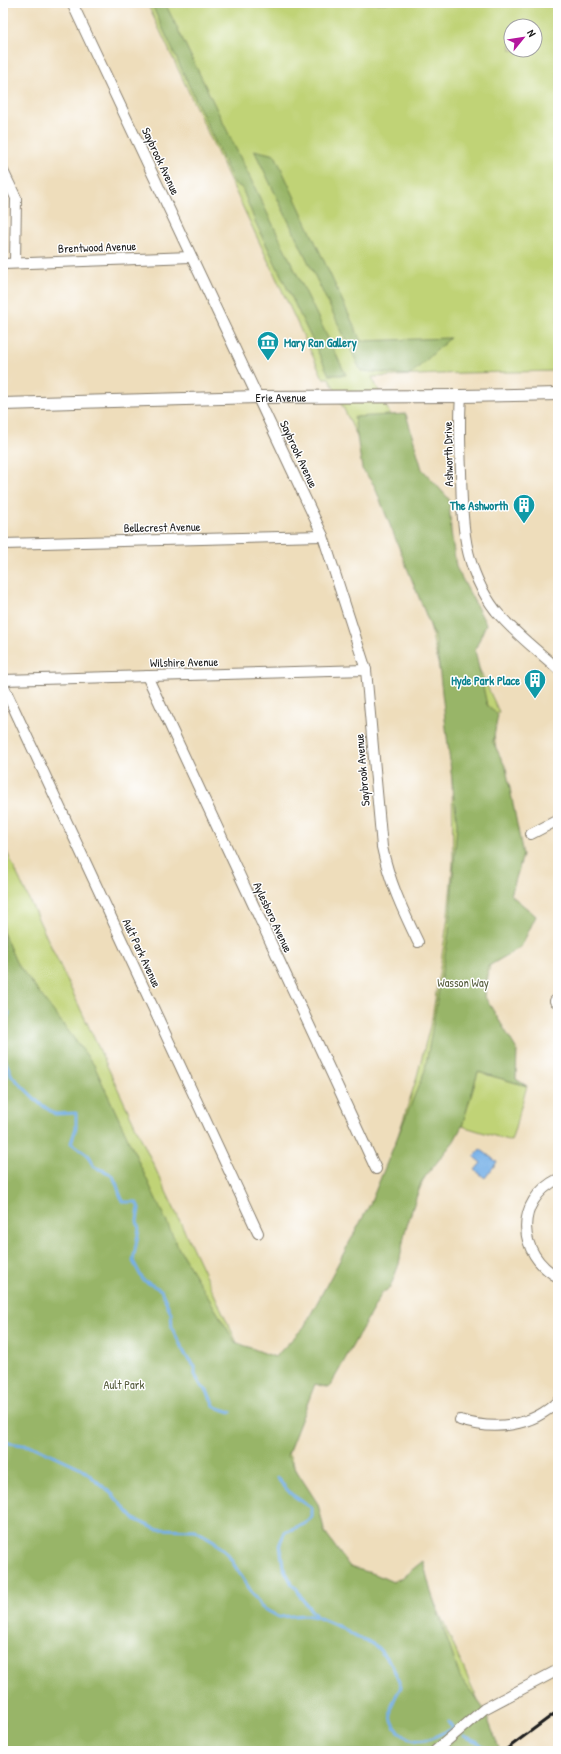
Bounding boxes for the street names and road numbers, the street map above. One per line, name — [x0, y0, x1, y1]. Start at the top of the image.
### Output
street label: Saybrook Avenue — [138, 124, 184, 198]
street label: Brentwood Avenue — [58, 237, 137, 257]
street label: Erie Avenue — [256, 388, 306, 406]
street label: Saybrook Avenue — [276, 417, 322, 491]
street label: Ashworth Drive — [439, 421, 457, 487]
street label: Bellecrest Avenue — [123, 518, 201, 536]
street label: Wilshire Avenue — [150, 653, 218, 671]
street label: Saybrook Avenue — [350, 733, 374, 807]
street label: Aylesboro Avenue — [249, 879, 297, 955]
street label: Ault Park Avenue — [119, 916, 165, 990]

